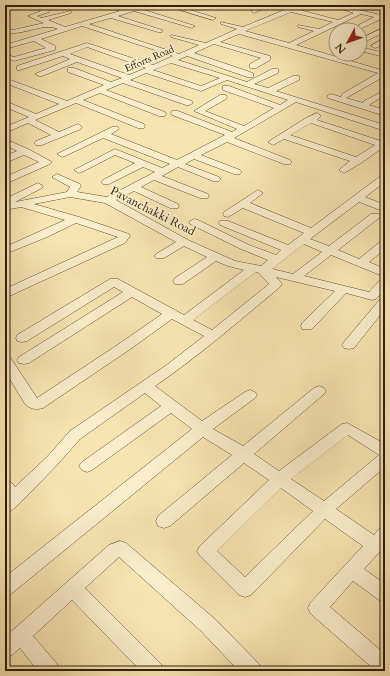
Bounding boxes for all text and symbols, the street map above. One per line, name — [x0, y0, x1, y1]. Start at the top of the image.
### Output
north arrow — [328, 22, 368, 62]
text: N — [332, 39, 350, 57]
street label: Efforts Road — [123, 42, 177, 76]
street label: Pavanchakki Road — [108, 183, 199, 240]

